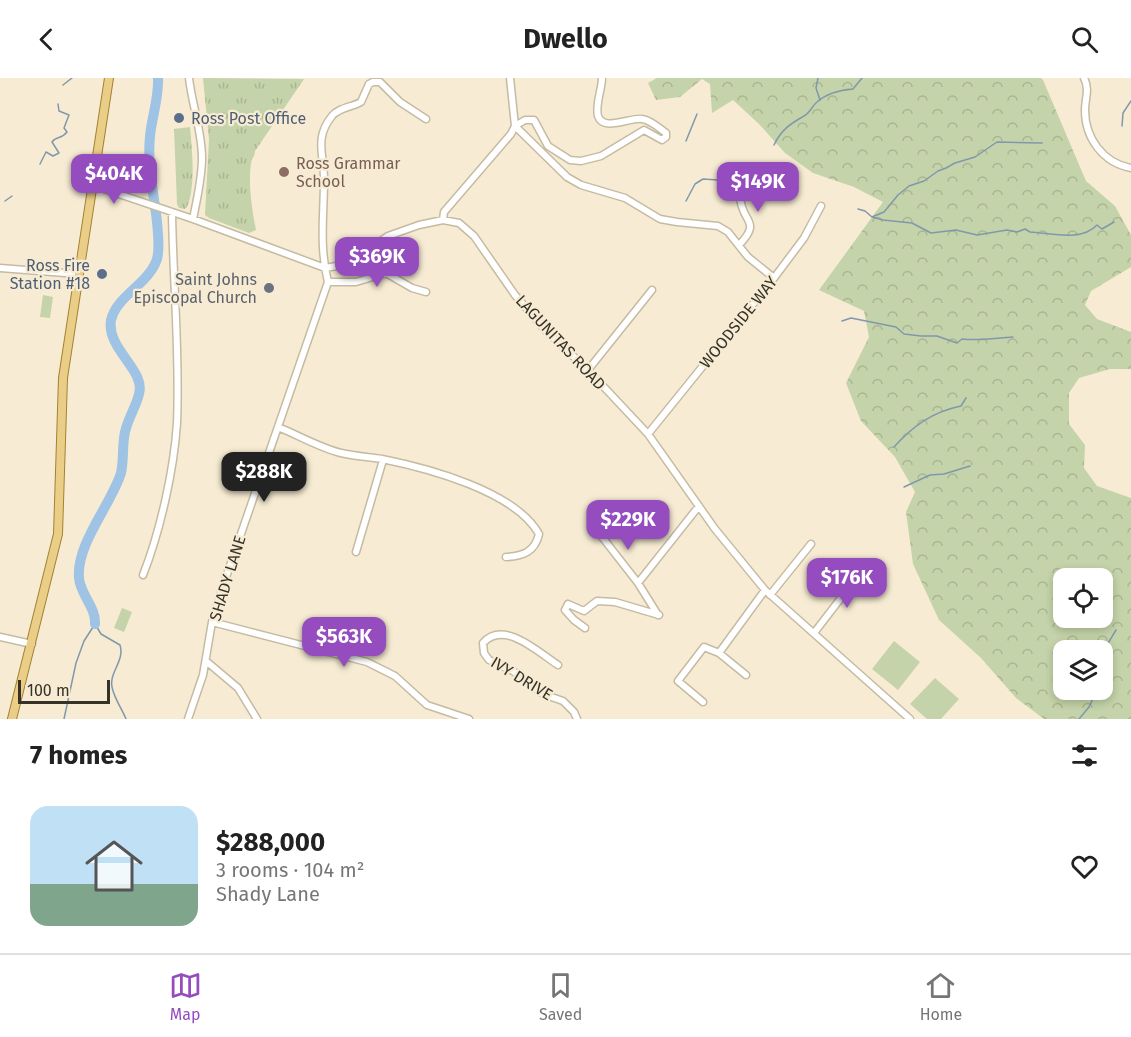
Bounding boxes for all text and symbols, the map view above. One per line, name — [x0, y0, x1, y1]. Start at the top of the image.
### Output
icon: back — [30, 23, 63, 56]
text: Dwello — [523, 23, 608, 55]
icon: search — [1068, 23, 1101, 56]
place label: Ross Post Office — [191, 109, 306, 128]
marker: Ross Post Office — [172, 111, 186, 125]
pin: $404K — [72, 154, 156, 205]
place label: Ross Grammar School — [296, 154, 401, 191]
text: $404K — [85, 161, 143, 185]
pin: $149K — [716, 162, 800, 213]
marker: Ross Grammar School — [277, 165, 291, 179]
text: $149K — [731, 169, 785, 193]
pin: $369K — [335, 237, 419, 288]
text: $369K — [349, 244, 405, 268]
place label: Ross Fire Station #18 — [10, 256, 90, 293]
marker: Ross Fire Station #18 — [95, 267, 109, 281]
place label: Saint Johns Episcopal Church — [133, 270, 257, 307]
street label: WOODSIDE WAY — [696, 272, 781, 372]
marker: Saint Johns Episcopal Church — [262, 281, 276, 295]
street label: LAGUNITAS ROAD — [512, 291, 609, 394]
pin: $288K — [222, 452, 306, 503]
text: $288K — [235, 459, 293, 483]
pin: $229K — [586, 500, 670, 551]
text: $229K — [600, 507, 656, 531]
street label: SHADY LANE — [205, 533, 249, 623]
pin: $176K — [805, 558, 889, 609]
text: $176K — [821, 565, 873, 589]
map controls — [1053, 568, 1113, 700]
button: locate — [1053, 568, 1113, 628]
pin: $563K — [302, 617, 386, 668]
text: $563K — [316, 624, 372, 648]
button: layers — [1053, 640, 1113, 700]
street label: IVY DRIVE — [487, 653, 556, 704]
scale bar — [18, 677, 110, 704]
text: 100 m — [27, 681, 70, 700]
icon: filters — [1068, 739, 1101, 772]
text: 7 homes — [30, 740, 127, 771]
text: $288,000 — [216, 827, 325, 858]
icon: home — [78, 830, 150, 902]
icon: heart — [1068, 850, 1101, 883]
text: 3 rooms · 104 m² — [216, 858, 364, 882]
text: Shady Lane — [216, 882, 320, 906]
tab: Map — [169, 969, 202, 1024]
tab: Saved — [539, 969, 582, 1024]
tab: Home — [920, 969, 962, 1024]

